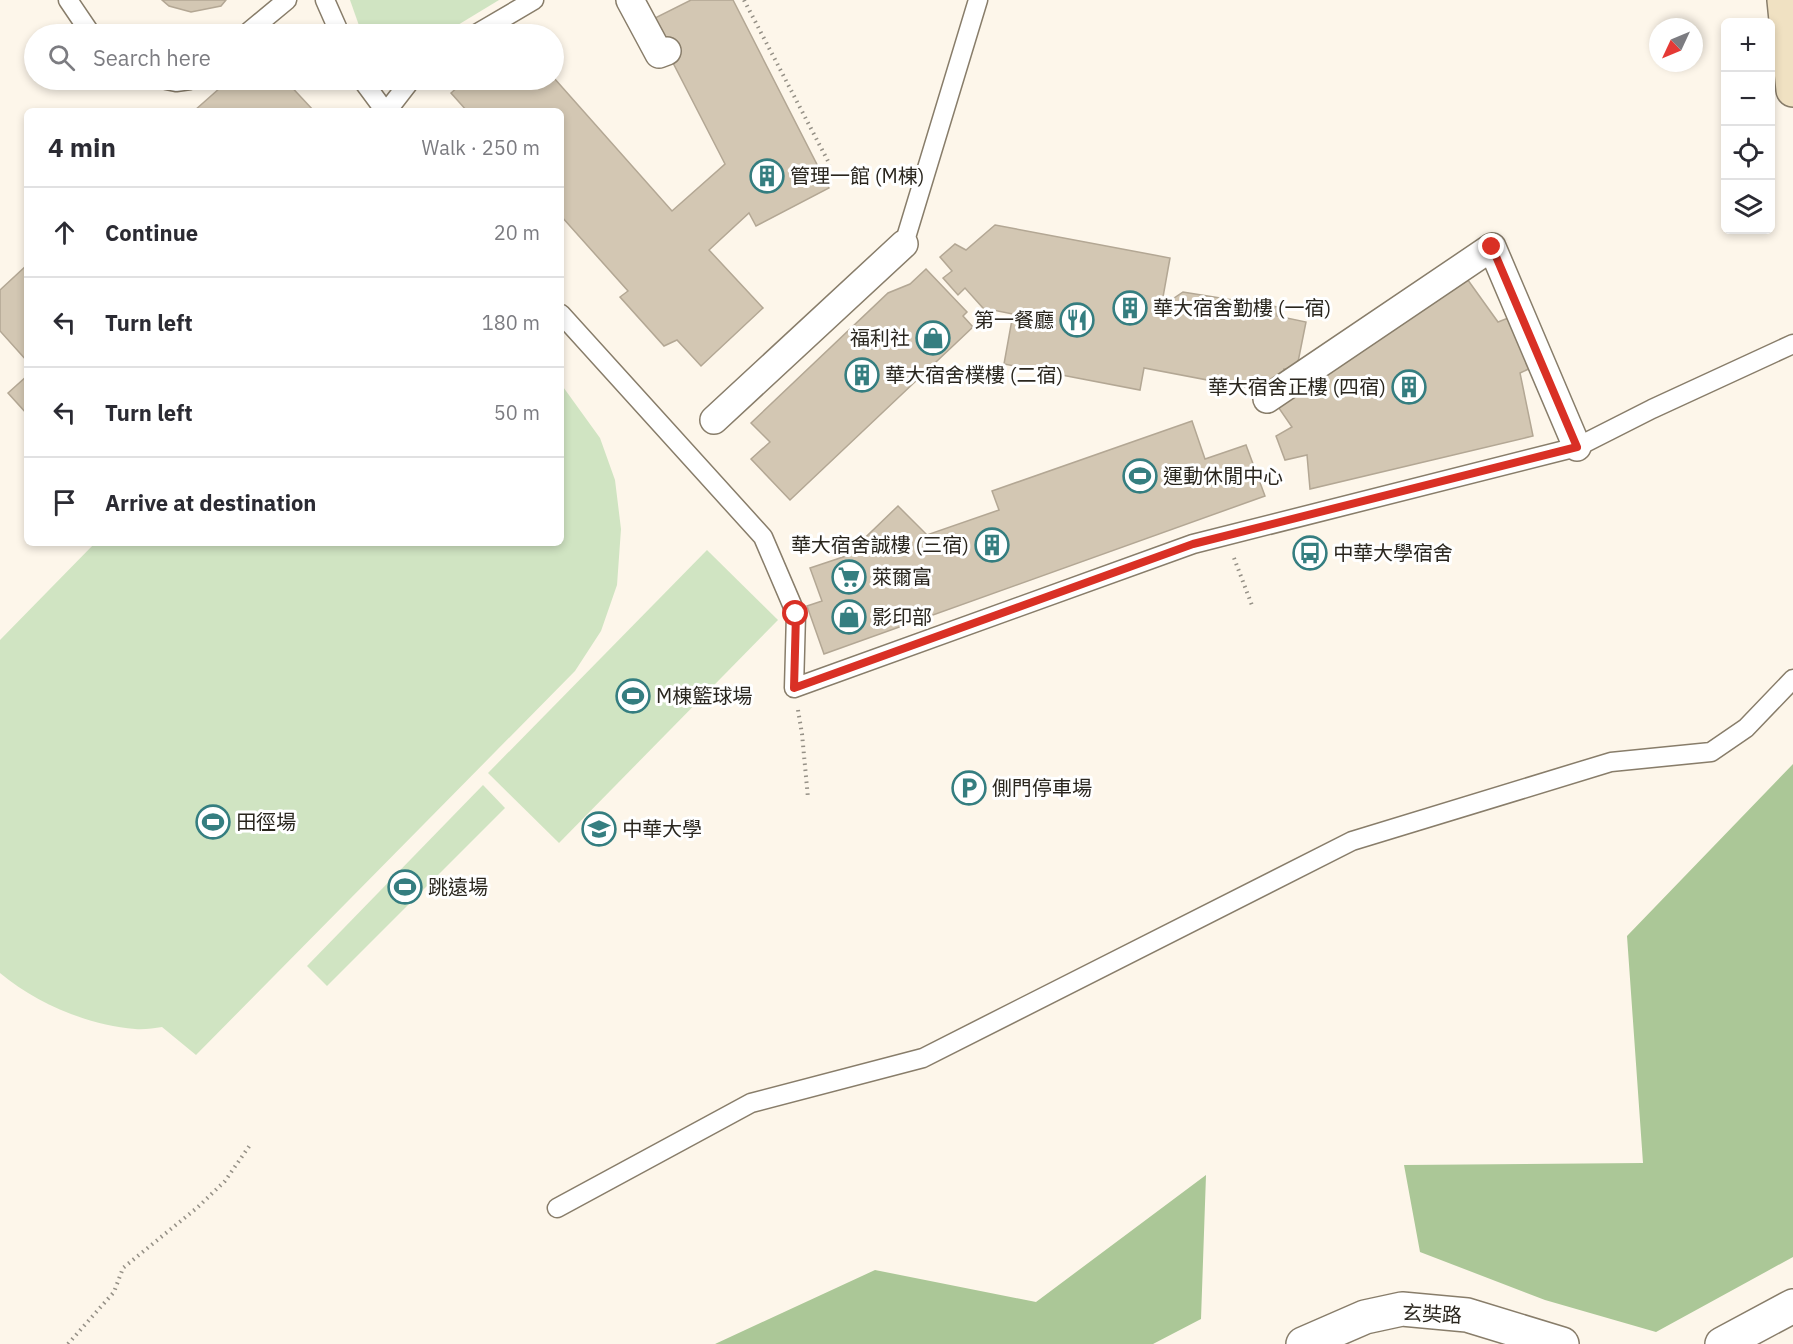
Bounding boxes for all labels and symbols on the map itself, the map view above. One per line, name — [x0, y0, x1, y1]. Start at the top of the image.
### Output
north arrow — [1649, 18, 1703, 72]
building icon: 管理一館 (M棟) — [749, 158, 785, 194]
place label: 管理一館 (M棟) — [790, 162, 924, 189]
route end — [1478, 233, 1504, 259]
building icon: 華大宿舍勤樓 (一宿) — [1112, 290, 1148, 326]
place label: 華大宿舍勤樓 (一宿) — [1153, 294, 1331, 321]
restaurant icon: 第一餐廳 — [1059, 302, 1095, 338]
place label: 第一餐廳 — [974, 306, 1054, 333]
shop icon: 福利社 — [915, 320, 951, 356]
place label: 福利社 — [850, 324, 910, 351]
building icon: 華大宿舍樸樓 (二宿) — [844, 357, 880, 393]
place label: 華大宿舍樸樓 (二宿) — [885, 361, 1063, 388]
building icon: 華大宿舍正樓 (四宿) — [1391, 369, 1427, 405]
place label: 華大宿舍正樓 (四宿) — [1208, 373, 1386, 400]
sports icon: 運動休閒中心 — [1122, 458, 1158, 494]
place label: 運動休閒中心 — [1163, 462, 1283, 489]
building icon: 華大宿舍誠樓 (三宿) — [974, 527, 1010, 563]
place label: 華大宿舍誠樓 (三宿) — [791, 531, 969, 558]
bus stop icon: 中華大學宿舍 — [1292, 535, 1328, 571]
place label: 中華大學宿舍 — [1333, 539, 1453, 566]
supermarket icon: 萊爾富 — [831, 559, 867, 595]
place label: 萊爾富 — [872, 563, 932, 590]
shop icon: 影印部 — [831, 599, 867, 635]
route start — [782, 600, 808, 626]
place label: 影印部 — [872, 603, 932, 630]
sports icon: M棟籃球場 — [615, 678, 651, 714]
place label: M棟籃球場 — [656, 682, 752, 709]
parking icon: 側門停車場 — [951, 770, 987, 806]
place label: 側門停車場 — [992, 774, 1092, 801]
sports icon: 田徑場 — [195, 804, 231, 840]
place label: 田徑場 — [236, 808, 296, 835]
school or university icon: 中華大學 — [581, 811, 617, 847]
place label: 中華大學 — [622, 815, 702, 842]
sports icon: 跳遠場 — [387, 869, 423, 905]
place label: 跳遠場 — [428, 873, 488, 900]
street label: 玄奘路 — [1401, 1298, 1463, 1329]

